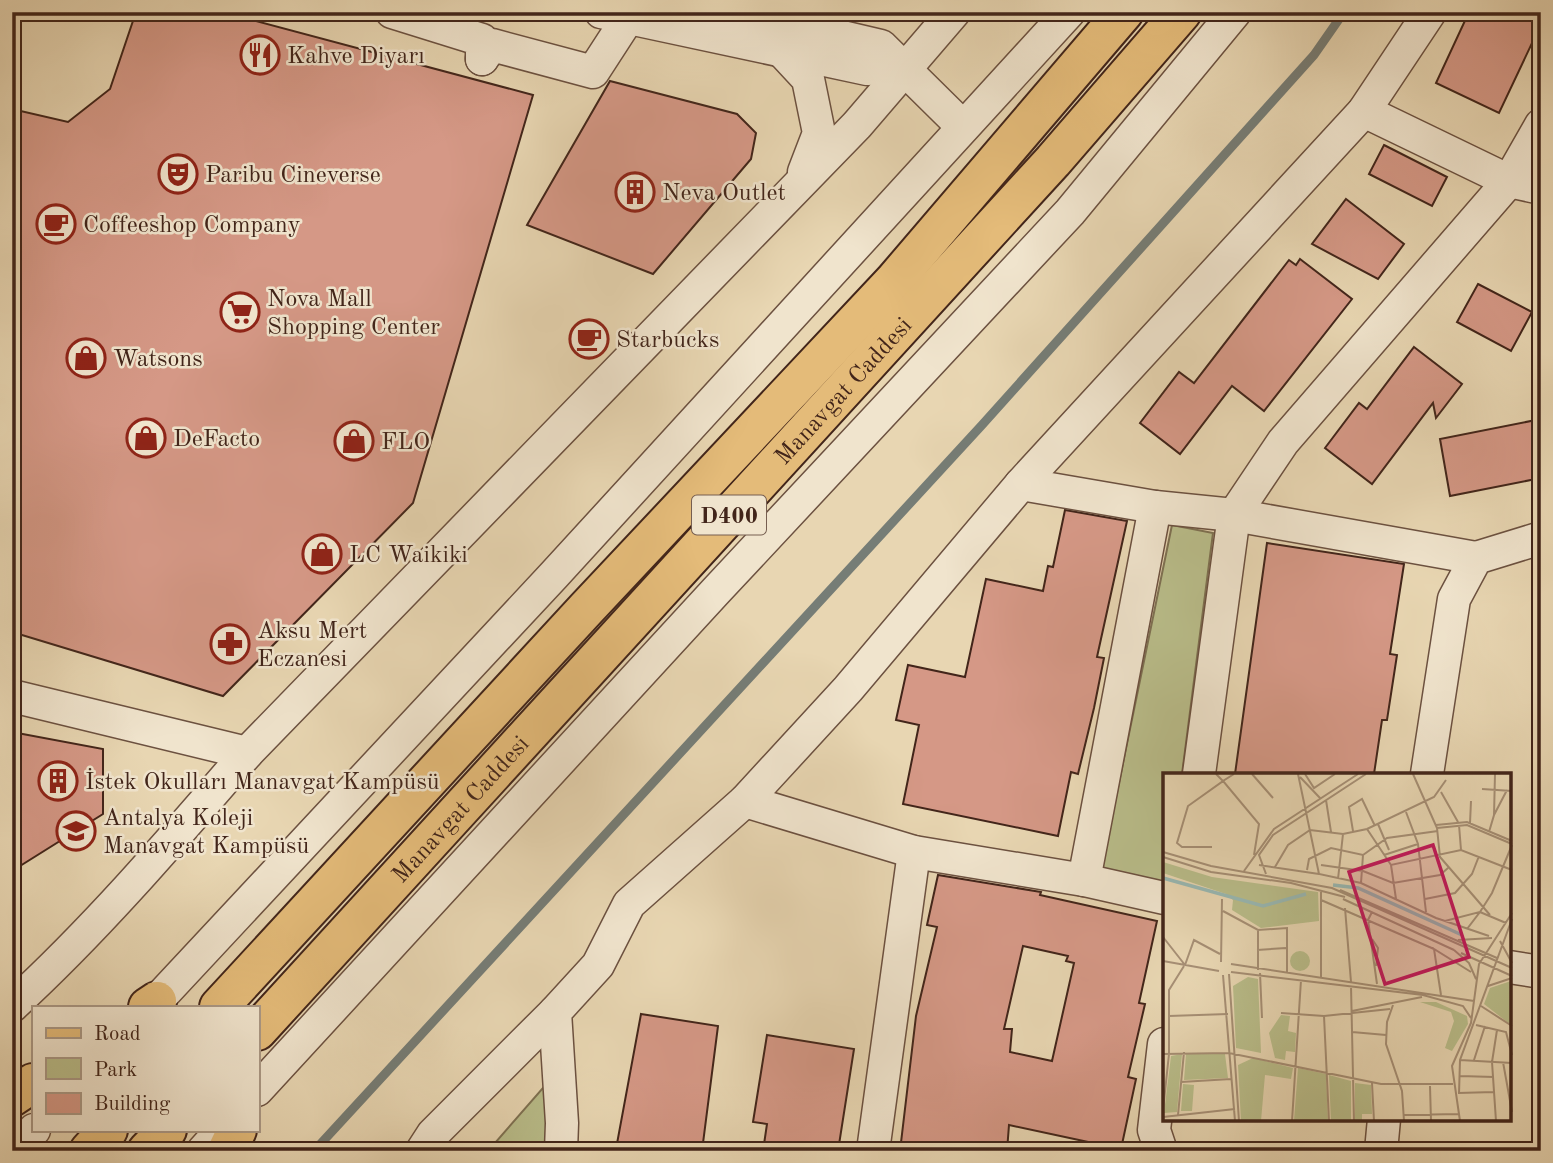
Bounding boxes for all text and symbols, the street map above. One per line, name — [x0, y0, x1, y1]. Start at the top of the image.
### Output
restaurant icon: Kahve Diyarı — [239, 34, 281, 76]
place label: Kahve Diyarı — [287, 45, 425, 69]
theatre icon: Paribu Cineverse — [157, 153, 199, 195]
place label: Paribu Cineverse — [205, 164, 381, 188]
building icon: Neva Outlet — [614, 171, 656, 213]
place label: Neva Outlet — [662, 182, 786, 206]
cafe icon: Coffeeshop Company — [35, 203, 77, 245]
place label: Coffeeshop Company — [83, 214, 301, 238]
place label: Nova Mall Shopping Center — [267, 288, 440, 340]
supermarket icon: Nova Mall Shopping Center — [219, 291, 261, 333]
street label: Manavgat Caddesi — [772, 314, 917, 470]
cafe icon: Starbucks — [568, 318, 610, 360]
place label: Starbucks — [616, 329, 719, 353]
shop icon: Watsons — [65, 337, 107, 379]
place label: Watsons — [113, 348, 203, 372]
shop icon: DeFacto — [125, 417, 167, 459]
shop icon: FLO — [333, 420, 375, 462]
place label: DeFacto — [173, 428, 260, 452]
place label: FLO — [381, 431, 430, 455]
road number: D400 — [692, 495, 766, 534]
shop icon: LC Waikiki — [301, 533, 343, 575]
place label: LC Waikiki — [349, 544, 468, 568]
place label: Aksu Mert Eczanesi — [257, 620, 367, 672]
pharmacy icon: Aksu Mert Eczanesi — [209, 623, 251, 665]
street label: Manavgat Caddesi — [389, 732, 535, 888]
building icon: İstek Okulları Manavgat Kampüsü — [37, 760, 79, 802]
place label: İstek Okulları Manavgat Kampüsü — [85, 768, 440, 795]
inset map — [1163, 773, 1511, 1121]
place label: Antalya Koleji Manavgat Kampüsü — [103, 807, 309, 859]
school or university icon: Antalya Koleji Manavgat Kampüsü — [55, 810, 97, 852]
legend — [32, 1006, 259, 1132]
text: Road — [94, 1024, 141, 1045]
text: Park — [94, 1060, 137, 1081]
text: Building — [94, 1094, 171, 1115]

